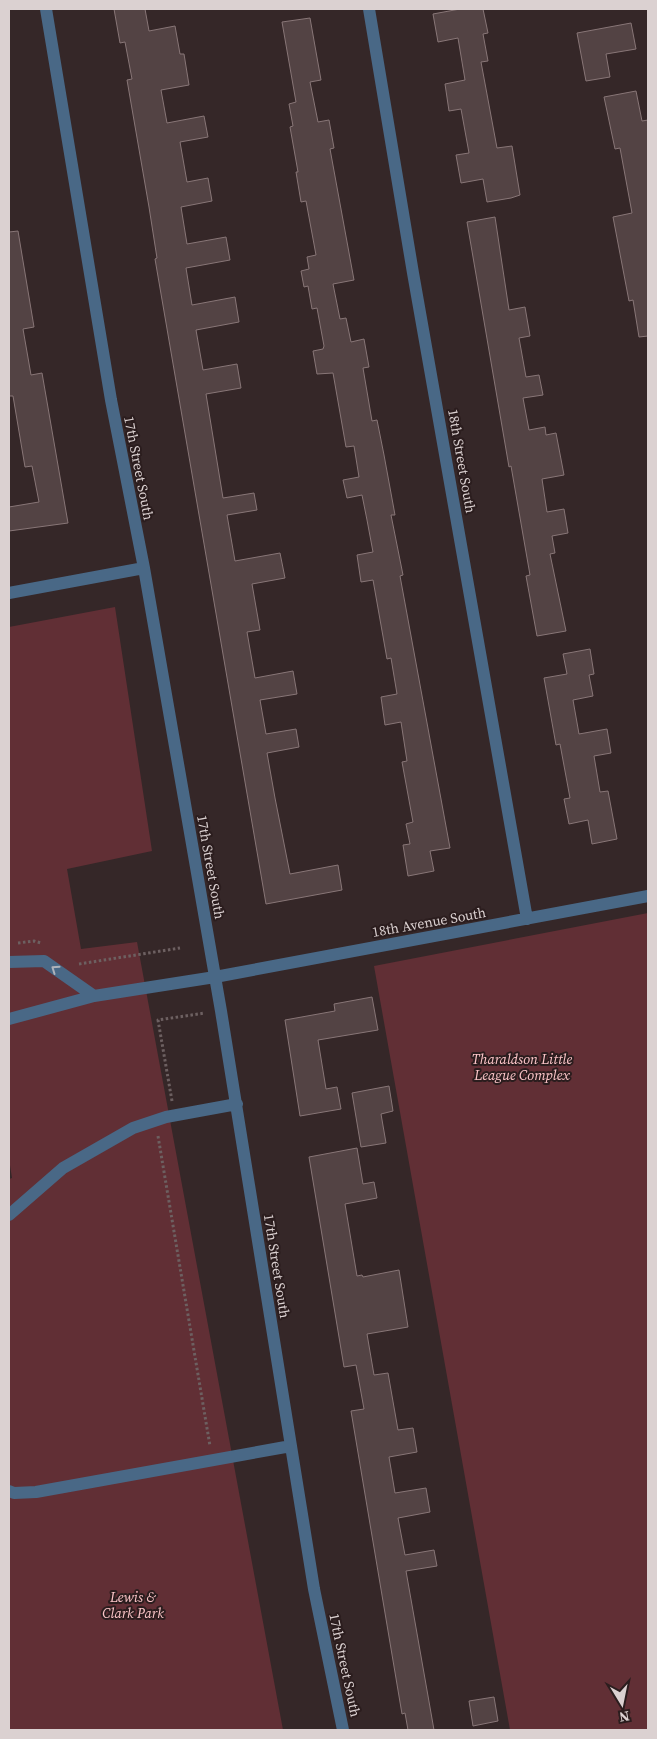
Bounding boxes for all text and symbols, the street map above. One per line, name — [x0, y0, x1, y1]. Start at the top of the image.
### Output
street label: 18th Street South — [443, 407, 481, 515]
street label: 17th Street South — [119, 414, 159, 522]
street label: 17th Street South — [192, 813, 230, 921]
street label: 18th Avenue South — [370, 902, 488, 942]
one-way arrow — [51, 966, 60, 975]
park label: Tharaldson Little League Complex — [472, 1049, 572, 1085]
street label: 17th Street South — [259, 1212, 295, 1320]
park label: Lewis & Clark Park — [102, 1587, 164, 1623]
street label: 17th Street South — [324, 1611, 366, 1719]
north arrow — [597, 1679, 647, 1729]
text: N — [617, 1706, 631, 1728]

